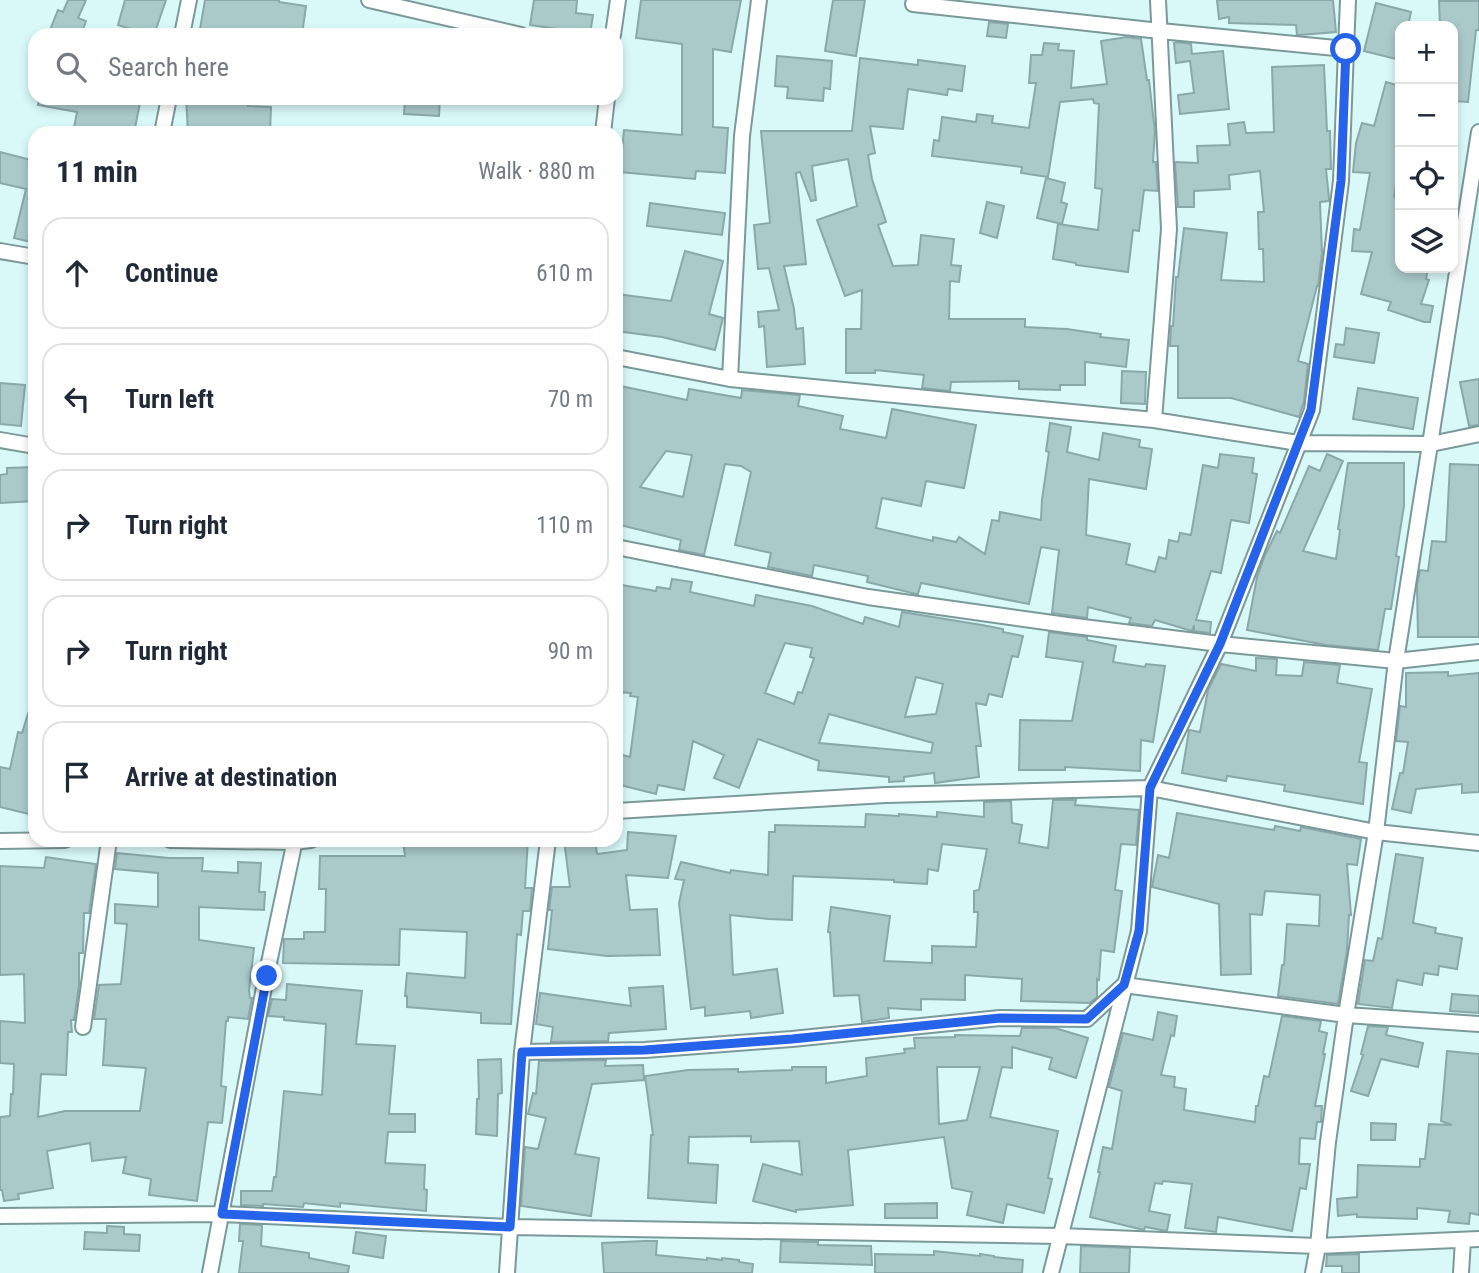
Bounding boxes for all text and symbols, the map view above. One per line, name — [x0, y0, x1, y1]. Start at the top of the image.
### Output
map controls — [1395, 21, 1458, 273]
button: + — [1395, 21, 1458, 84]
search box — [28, 28, 623, 105]
route start — [1330, 33, 1361, 64]
icon: search — [52, 48, 90, 86]
text: Search here — [108, 52, 229, 82]
button: − — [1395, 84, 1458, 147]
button: locate — [1395, 147, 1458, 210]
text: 11 min — [56, 154, 138, 189]
text: Walk · 880 m — [478, 158, 595, 185]
button: layers — [1395, 210, 1458, 273]
icon: ahead — [58, 254, 96, 292]
text: Continue — [125, 258, 218, 288]
text: 610 m — [536, 260, 593, 287]
icon: left — [58, 380, 96, 418]
text: Turn left — [125, 384, 214, 414]
text: 70 m — [548, 386, 593, 413]
icon: right — [58, 506, 96, 544]
text: Turn right — [125, 510, 227, 540]
text: 110 m — [536, 512, 593, 539]
icon: right — [58, 632, 96, 670]
text: Turn right — [125, 636, 227, 666]
text: 90 m — [548, 638, 593, 665]
icon: arrive — [58, 758, 96, 796]
text: Arrive at destination — [125, 762, 337, 792]
route end — [251, 960, 282, 991]

